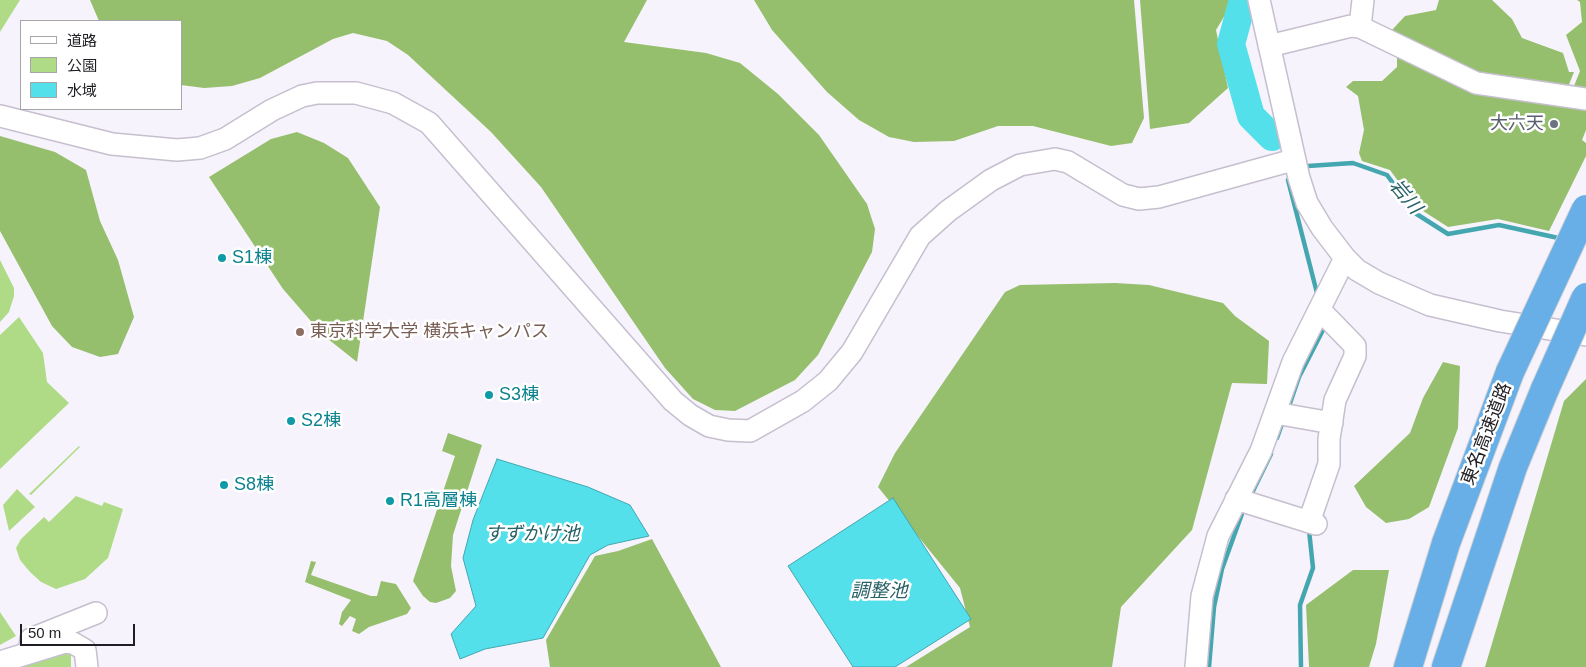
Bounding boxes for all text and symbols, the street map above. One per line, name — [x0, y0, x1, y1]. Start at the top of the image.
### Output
legend — [20, 20, 182, 110]
text: 道路 — [67, 32, 97, 49]
text: 公園 — [67, 57, 97, 74]
text: 水域 — [67, 82, 97, 99]
place label: 大六天 — [1490, 113, 1544, 135]
marker: 大六天 — [1548, 118, 1560, 130]
water label: 岩川 — [1384, 175, 1426, 219]
place label: S1棟 — [232, 247, 272, 269]
marker: S1棟 — [216, 252, 228, 264]
place label: 東京科学大学 横浜キャンパス — [310, 321, 549, 343]
marker: 東京科学大学 横浜キャンパス — [294, 326, 306, 338]
street label: 東名高速道路 — [1458, 380, 1516, 488]
place label: S3棟 — [499, 384, 539, 406]
marker: S3棟 — [483, 389, 495, 401]
place label: S2棟 — [301, 410, 341, 432]
marker: S2棟 — [285, 415, 297, 427]
place label: S8棟 — [234, 474, 274, 496]
marker: S8棟 — [218, 479, 230, 491]
place label: R1高層棟 — [400, 490, 477, 512]
marker: R1高層棟 — [384, 495, 396, 507]
water label: すずかけ池 — [485, 524, 579, 546]
water label: 調整池 — [851, 581, 907, 603]
scale bar — [22, 614, 138, 646]
text: 50 m — [28, 624, 61, 641]

